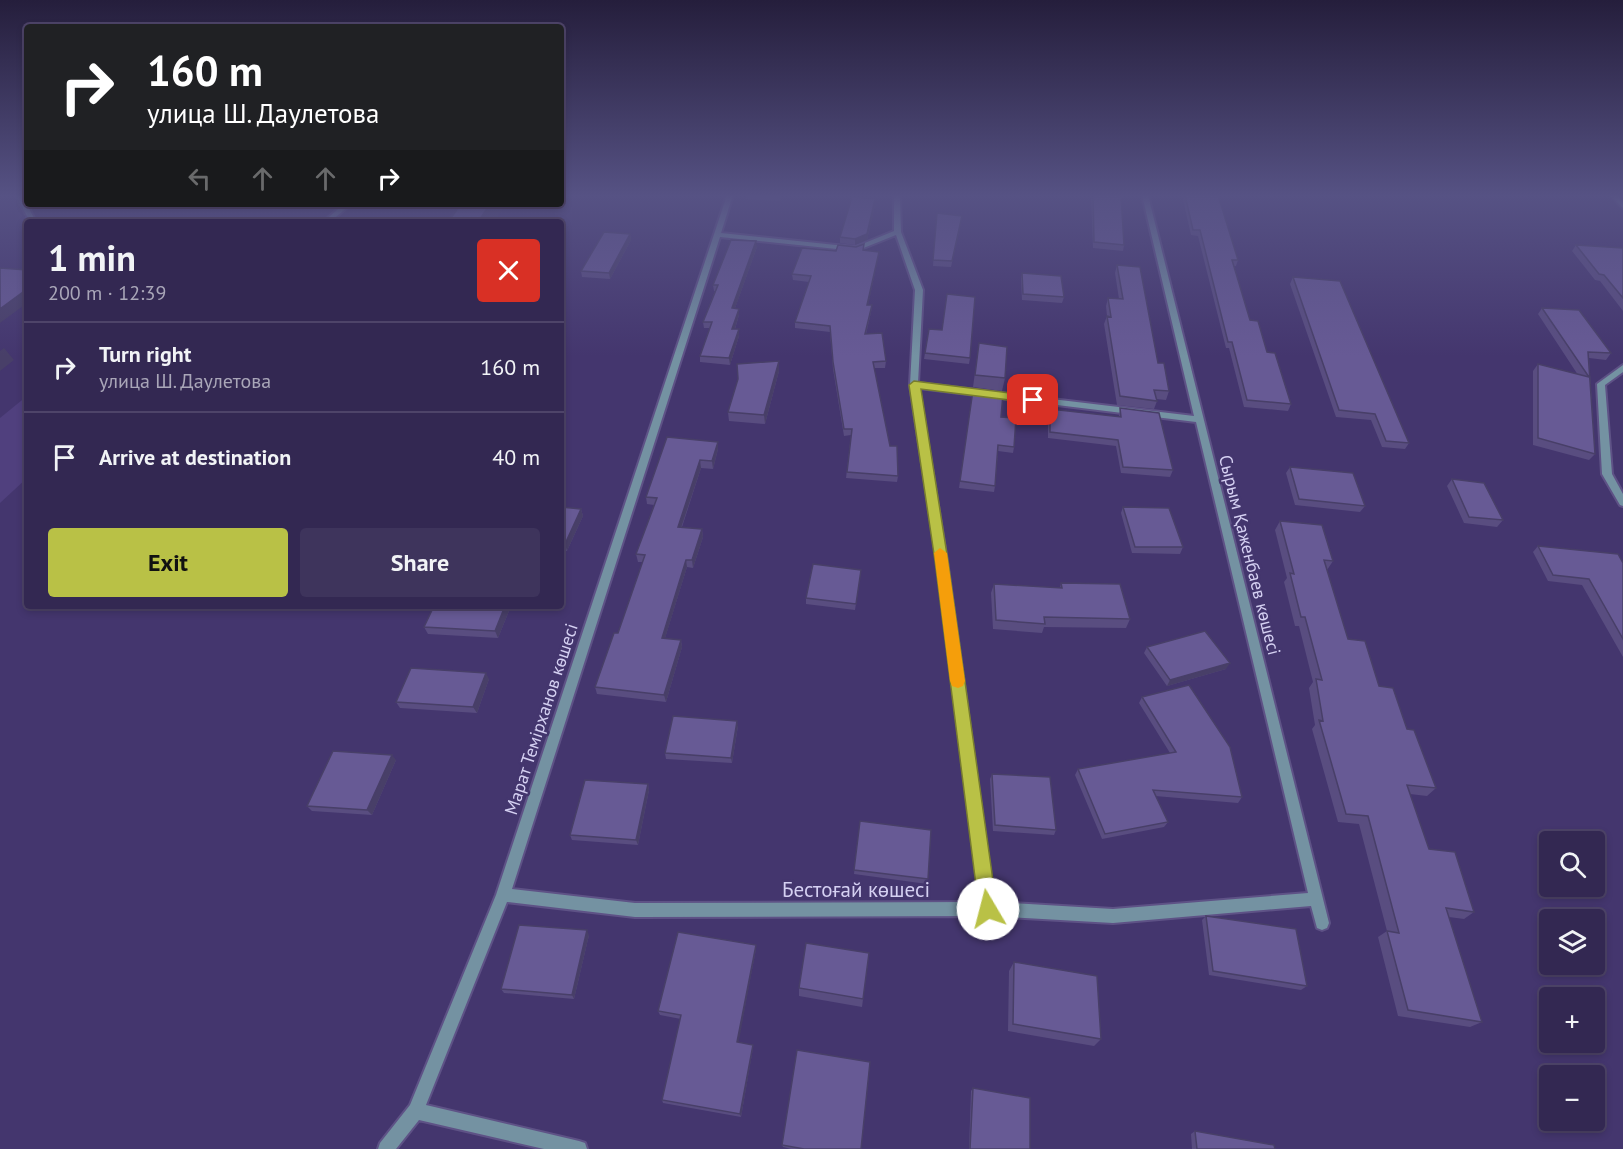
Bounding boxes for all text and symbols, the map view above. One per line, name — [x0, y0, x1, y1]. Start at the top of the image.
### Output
text: 160 m — [147, 43, 263, 98]
icon: right — [48, 48, 126, 126]
text: улица Ш. Даулетова — [147, 96, 379, 130]
icon: left — [183, 162, 216, 195]
icon: ahead — [246, 162, 279, 195]
icon: ahead — [309, 162, 342, 195]
icon: right — [372, 162, 405, 195]
text: 1 min — [48, 234, 136, 281]
button: close — [477, 239, 540, 302]
text: 200 m · 12:39 — [48, 280, 166, 306]
text: Turn right — [99, 340, 191, 368]
icon: right — [48, 351, 81, 384]
text: 160 m — [480, 353, 540, 381]
text: улица Ш. Даулетова — [99, 368, 271, 394]
pin — [1007, 374, 1058, 425]
icon: arrive — [1016, 383, 1049, 416]
icon: arrive — [48, 441, 81, 474]
text: Arrive at destination — [99, 443, 291, 471]
text: 40 m — [492, 443, 540, 471]
street label: Сырым Қаженбаев көшесі — [1214, 453, 1286, 657]
button: Exit — [48, 528, 288, 597]
button: Share — [300, 528, 540, 597]
street label: Марат Темірханов көшесі — [499, 620, 583, 818]
map controls — [1539, 831, 1605, 1131]
button: search — [1539, 831, 1605, 897]
street label: Бестоғай көшесі — [782, 876, 930, 903]
position arrow — [956, 877, 1020, 941]
button: layers — [1539, 909, 1605, 975]
button: + — [1539, 987, 1605, 1053]
button: − — [1539, 1065, 1605, 1131]

